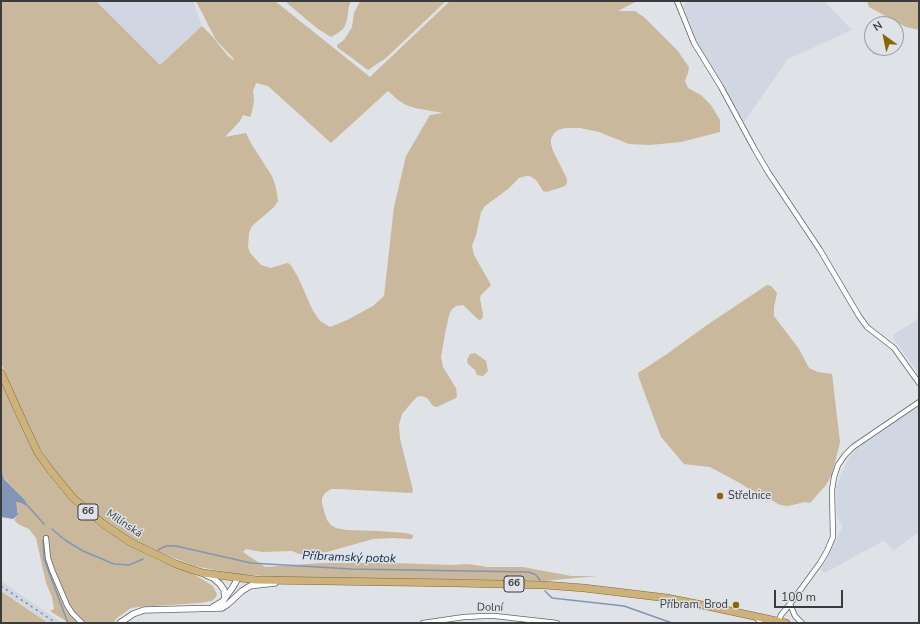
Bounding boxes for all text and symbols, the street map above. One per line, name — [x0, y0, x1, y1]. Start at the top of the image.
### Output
north arrow — [864, 16, 904, 56]
text: N — [870, 18, 885, 35]
place label: Střelnice — [728, 489, 771, 503]
marker: Střelnice — [715, 491, 725, 501]
road number: 66 — [78, 504, 98, 520]
street label: Milínská — [103, 507, 145, 541]
water label: Příbramský potok — [302, 549, 396, 567]
road number: 66 — [504, 576, 524, 592]
scale bar — [776, 582, 845, 608]
text: 100 m — [781, 589, 816, 605]
place label: Příbram, Brod — [660, 598, 728, 612]
marker: Příbram, Brod — [731, 600, 741, 610]
street label: Dolní — [477, 601, 503, 615]

